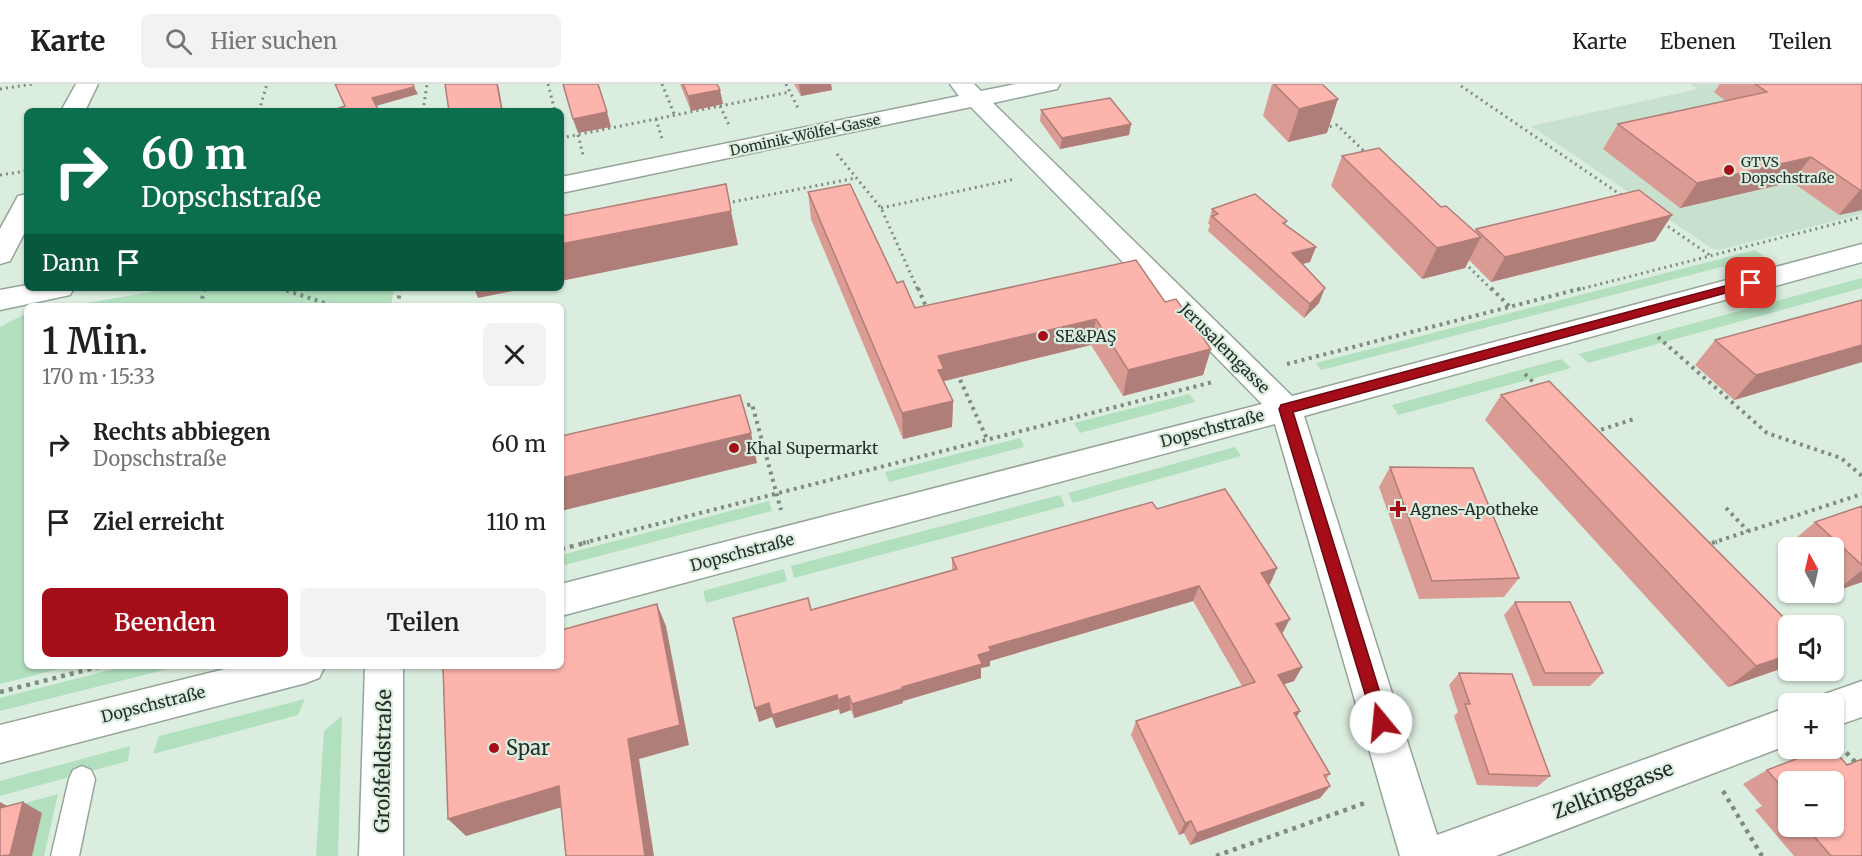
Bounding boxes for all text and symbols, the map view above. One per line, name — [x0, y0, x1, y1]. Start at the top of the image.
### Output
search box — [141, 14, 561, 68]
text: Karte — [30, 23, 105, 59]
icon: search — [162, 25, 195, 58]
text: Hier suchen — [210, 27, 337, 55]
text: Karte — [1572, 28, 1627, 55]
text: Ebenen — [1660, 28, 1736, 55]
text: Teilen — [1769, 28, 1832, 55]
street label: Dominik-Wölfel-Gasse — [728, 110, 882, 160]
text: 60 m — [141, 128, 247, 180]
icon: right — [42, 132, 120, 210]
place label: GTVS Dopschstraße — [1741, 153, 1834, 187]
marker: GTVS Dopschstraße — [1722, 163, 1736, 177]
text: Dopschstraße — [141, 180, 321, 214]
icon: arrive — [112, 246, 145, 279]
text: Dann — [42, 249, 100, 277]
pin — [1725, 257, 1776, 308]
icon: arrive — [1734, 266, 1767, 299]
street label: Jerusalemgasse — [1175, 298, 1274, 397]
text: 1 Min. — [42, 319, 148, 364]
button: close — [483, 323, 546, 386]
place label: SE&PAŞ — [1055, 326, 1116, 346]
marker: SE&PAŞ — [1036, 329, 1050, 343]
text: 170 m · 15:33 — [42, 364, 155, 389]
street label: Dopschstraße — [1158, 405, 1266, 451]
text: Rechts abbiegen — [93, 418, 270, 446]
icon: right — [42, 428, 75, 461]
text: 60 m — [492, 430, 546, 458]
place label: Khal Supermarkt — [746, 438, 879, 458]
marker: Khal Supermarkt — [727, 441, 741, 455]
text: Dopschstraße — [93, 446, 226, 471]
place label: Agnes-Apotheke — [1409, 499, 1538, 519]
marker: Agnes-Apotheke — [1391, 502, 1405, 516]
icon: arrive — [42, 506, 75, 539]
text: Ziel erreicht — [93, 508, 224, 536]
text: 110 m — [487, 508, 546, 536]
street label: Dopschstraße — [688, 529, 796, 575]
north arrow — [1778, 537, 1844, 603]
map controls — [1778, 537, 1844, 837]
button: Beenden — [42, 588, 288, 657]
button: Teilen — [300, 588, 546, 657]
button: sound — [1778, 615, 1844, 681]
street label: Dopschstraße — [99, 681, 207, 727]
street label: Großfeldstraße — [369, 689, 396, 833]
position arrow — [1349, 690, 1413, 754]
button: + — [1778, 693, 1844, 759]
place label: Spar — [506, 735, 550, 760]
marker: Spar — [487, 741, 501, 755]
street label: Zelkinggasse — [1549, 755, 1677, 824]
button: − — [1778, 771, 1844, 837]

